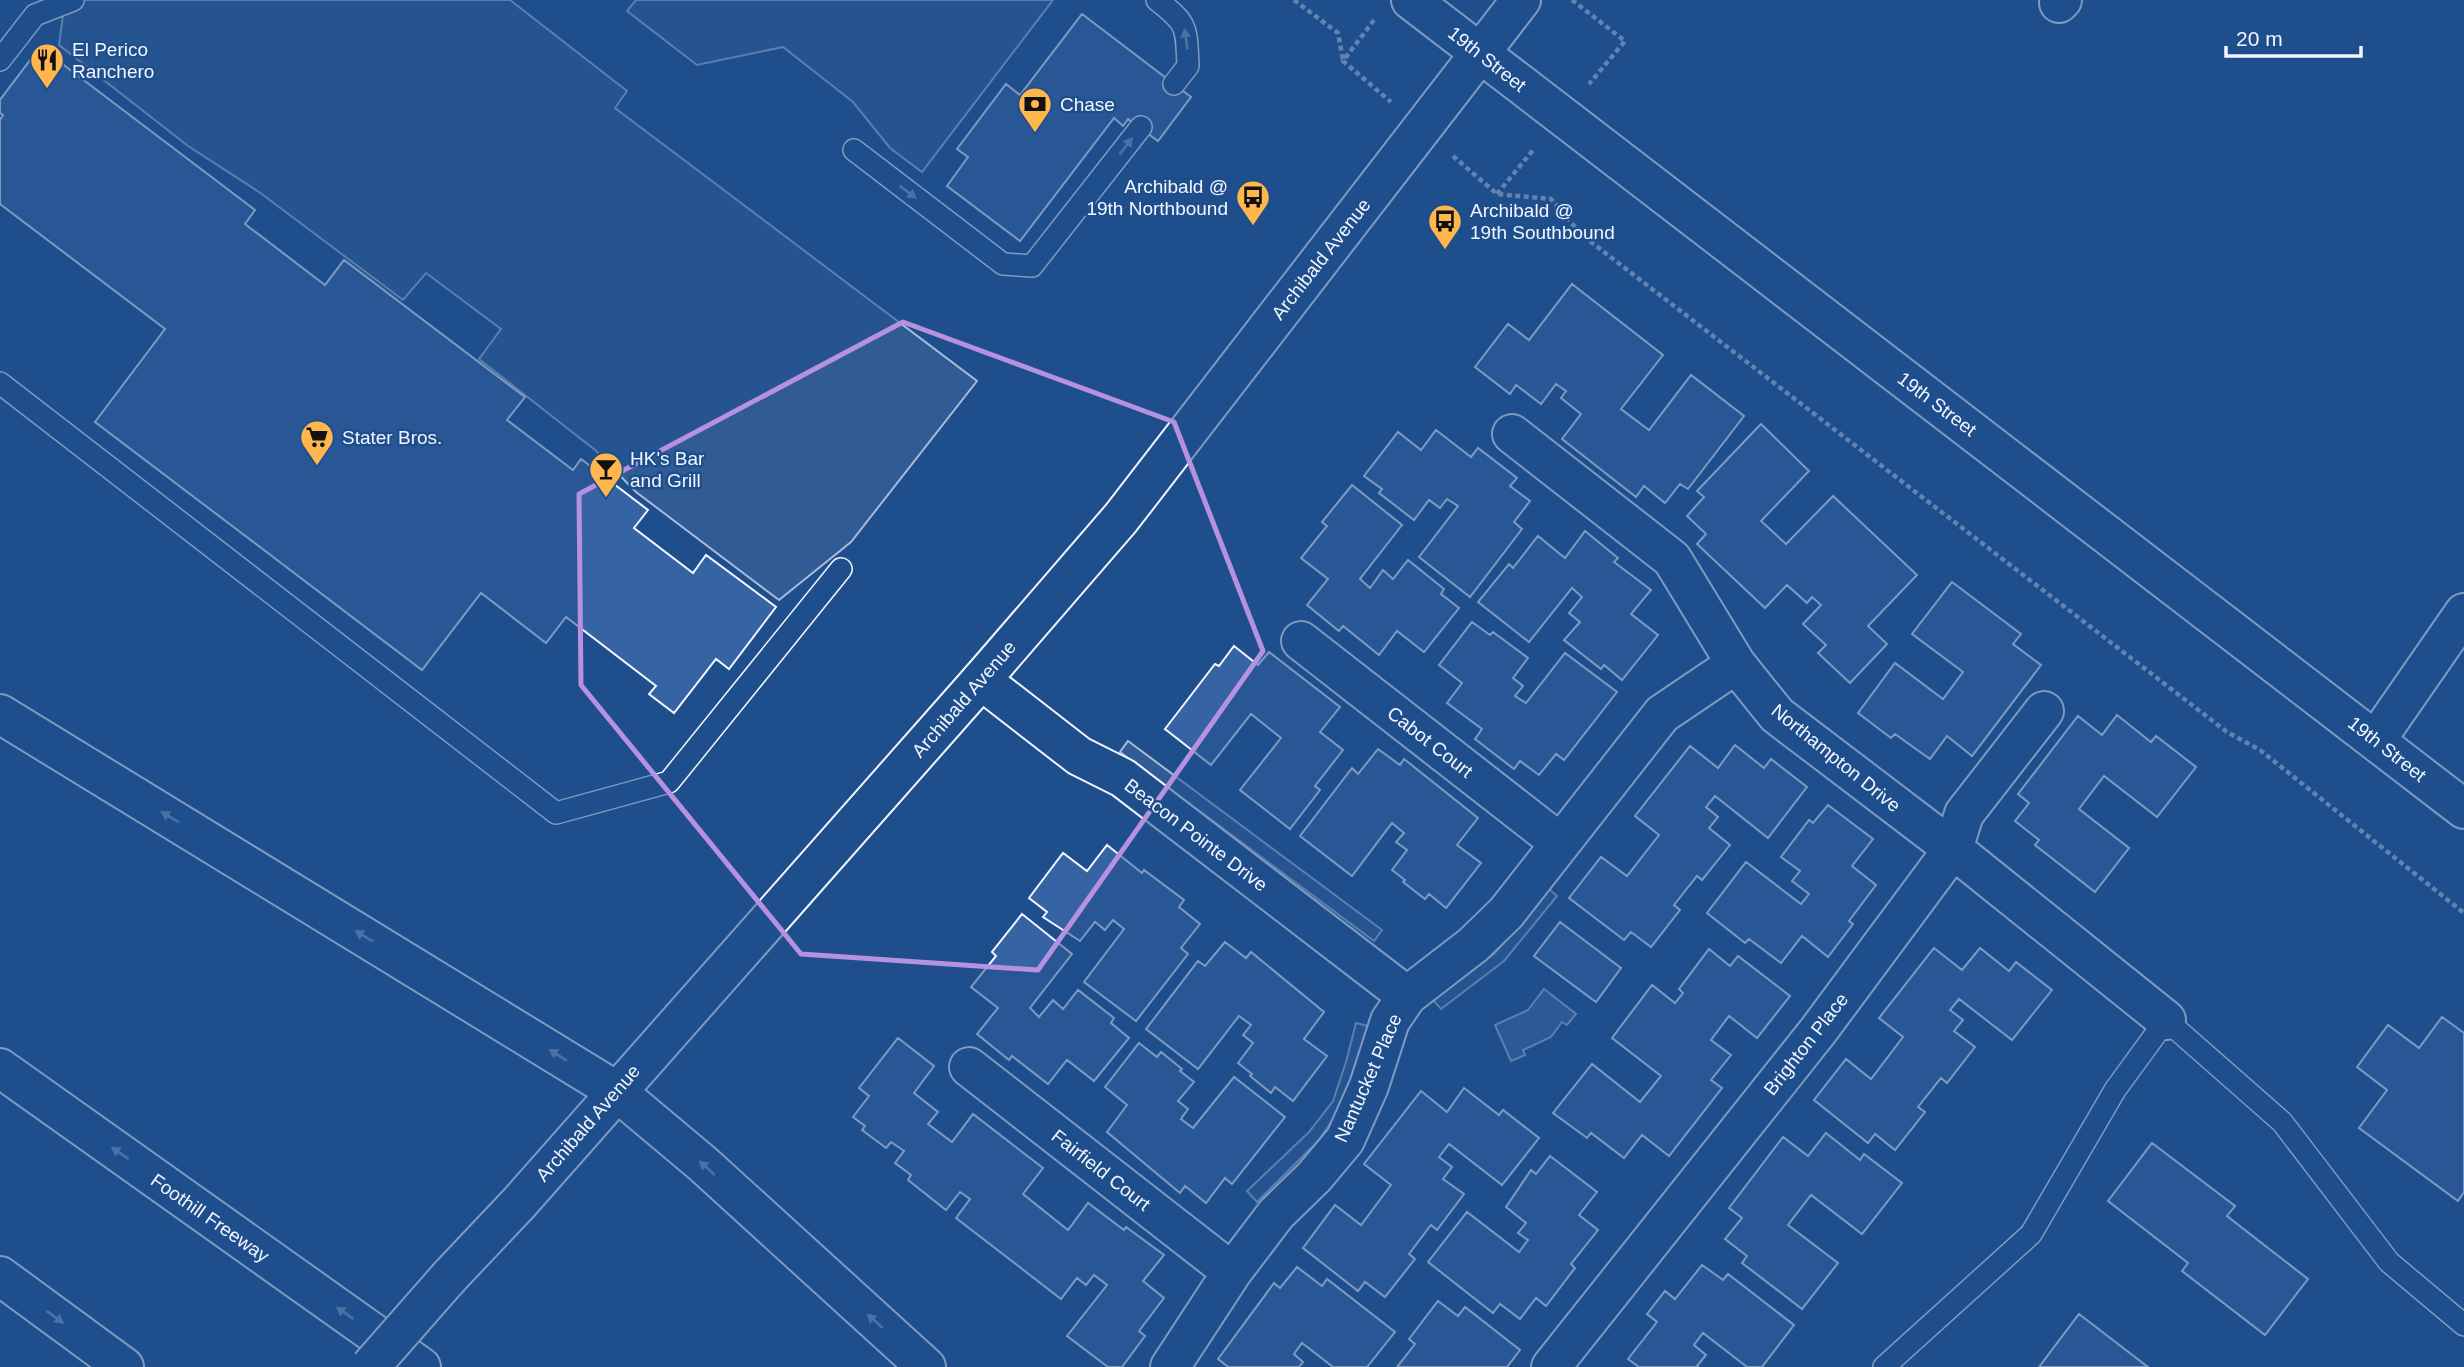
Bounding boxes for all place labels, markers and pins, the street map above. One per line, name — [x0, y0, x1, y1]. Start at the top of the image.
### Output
place label: El Perico Ranchero — [72, 39, 154, 82]
restaurant icon: El Perico Ranchero — [28, 41, 66, 90]
bank icon: Chase — [1016, 85, 1054, 134]
place label: Chase — [1060, 94, 1115, 115]
place label: Archibald @ 19th Northbound — [1086, 176, 1228, 219]
bus stop icon: Archibald @ 19th Northbound — [1234, 178, 1272, 227]
place label: Archibald @ 19th Southbound — [1470, 200, 1615, 243]
bus stop icon: Archibald @ 19th Southbound — [1426, 202, 1464, 251]
supermarket icon: Stater Bros. — [298, 418, 336, 467]
place label: Stater Bros. — [342, 427, 442, 448]
place label: HK's Bar and Grill — [630, 448, 705, 491]
bar icon: HK's Bar and Grill — [587, 450, 625, 499]

